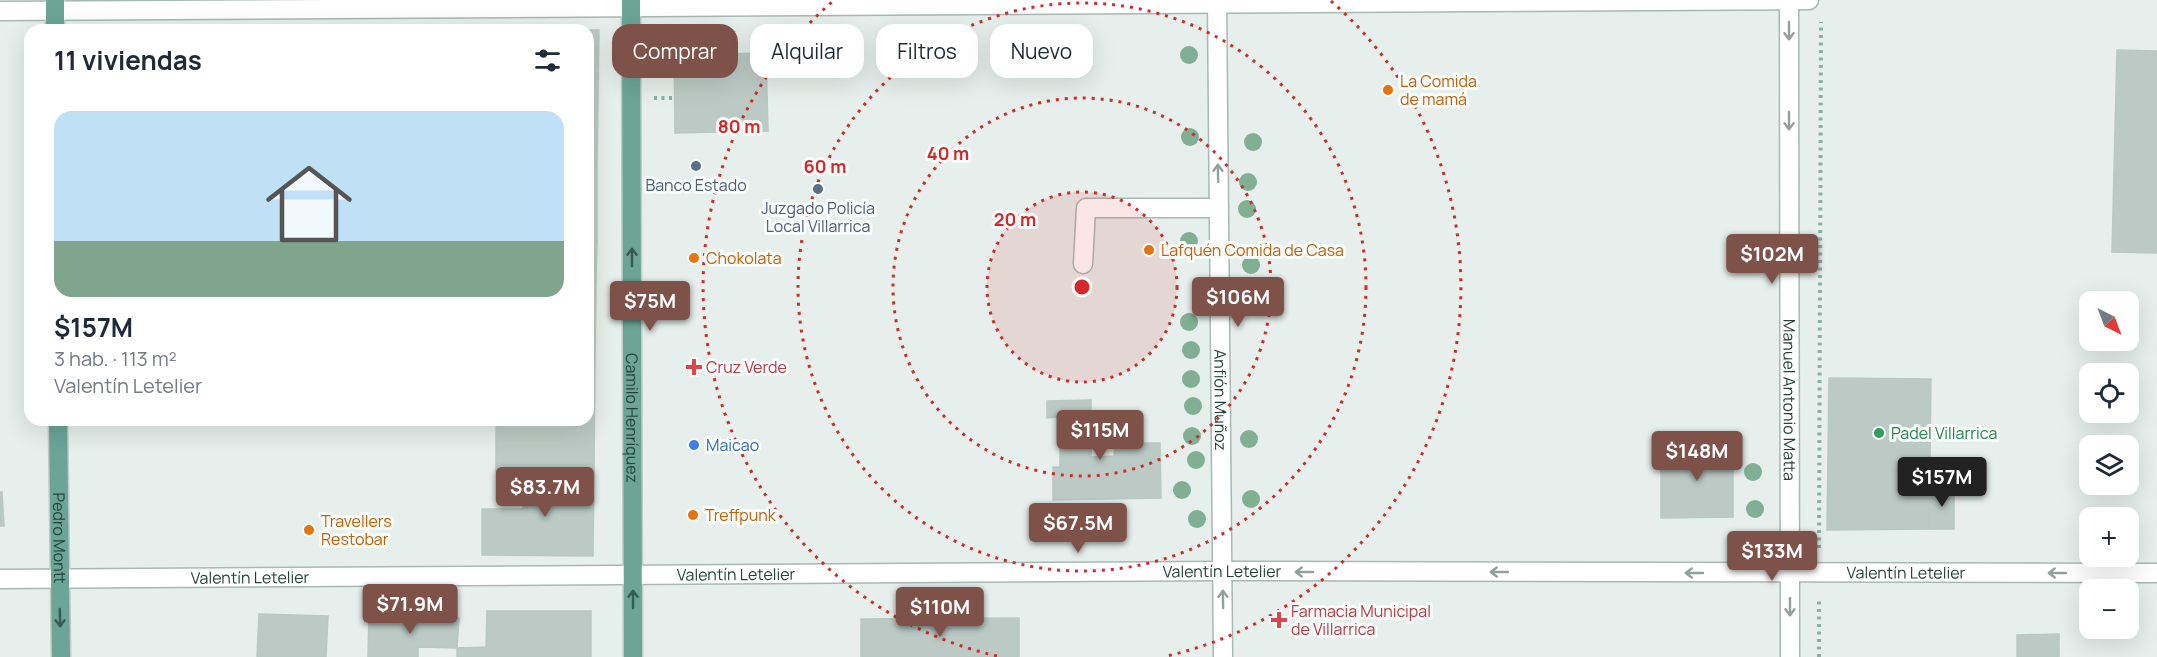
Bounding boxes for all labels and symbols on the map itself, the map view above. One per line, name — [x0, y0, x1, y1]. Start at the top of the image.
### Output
one-way arrow — [1783, 21, 1795, 41]
place label: La Comida de mamá — [1400, 70, 1477, 110]
marker: La Comida de mamá — [1381, 83, 1395, 97]
one-way arrow — [1783, 110, 1795, 130]
text: 80 m — [718, 114, 760, 138]
text: 40 m — [927, 141, 969, 165]
text: 60 m — [804, 154, 846, 178]
marker: Banco Estado — [689, 159, 703, 173]
one-way arrow — [1212, 163, 1224, 183]
place label: Banco Estado — [645, 174, 747, 196]
marker: Juzgado Policía Local Villarrica — [811, 182, 825, 196]
place label: Juzgado Policía Local Villarrica — [761, 197, 875, 237]
text: 20 m — [994, 207, 1036, 231]
pin: $102M — [1730, 234, 1814, 285]
place label: Lafquén Comida de Casa — [1161, 239, 1344, 261]
marker: Lafquén Comida de Casa — [1142, 243, 1156, 257]
one-way arrow — [626, 247, 638, 267]
place label: Chokolata — [706, 247, 782, 269]
marker: Chokolata — [687, 251, 701, 265]
centre of rings — [1072, 277, 1092, 297]
pin: $106M — [1196, 277, 1280, 328]
pin: $75M — [614, 281, 686, 332]
north arrow — [2079, 291, 2139, 351]
street label: Manuel Antonio Matta — [1778, 319, 1801, 481]
street label: Anfión Muñoz — [1209, 349, 1232, 451]
street label: Camilo Henríquez — [621, 353, 643, 483]
place label: Cruz Verde — [706, 356, 787, 378]
marker: Cruz Verde — [687, 360, 701, 374]
pin: $115M — [1058, 410, 1142, 461]
place label: Padel Villarrica — [1891, 422, 1997, 444]
marker: Padel Villarrica — [1872, 426, 1886, 440]
pin: $148M — [1655, 431, 1739, 482]
place label: Maicao — [706, 434, 759, 456]
marker: Maicao — [687, 438, 701, 452]
pin: $157M — [1900, 457, 1984, 508]
pin: $83.7M — [496, 467, 594, 518]
street label: Pedro Montt — [48, 492, 71, 584]
pin: $67.5M — [1029, 503, 1127, 554]
place label: Treffpunk — [705, 504, 777, 526]
marker: Treffpunk — [686, 508, 700, 522]
place label: Travellers Restobar — [321, 510, 392, 550]
marker: Travellers Restobar — [302, 523, 316, 537]
pin: $133M — [1730, 531, 1814, 582]
street label: Valentín Letelier — [1163, 560, 1282, 582]
street label: Valentín Letelier — [1847, 561, 1966, 584]
street label: Valentín Letelier — [677, 563, 796, 586]
street label: Valentín Letelier — [191, 566, 310, 589]
one-way arrow — [1294, 566, 1314, 578]
one-way arrow — [1489, 566, 1509, 578]
one-way arrow — [1684, 567, 1704, 579]
one-way arrow — [2047, 567, 2067, 579]
pin: $71.9M — [361, 584, 459, 635]
pin: $110M — [898, 587, 982, 638]
one-way arrow — [627, 589, 639, 609]
one-way arrow — [1217, 589, 1229, 609]
one-way arrow — [1784, 597, 1796, 617]
place label: Farmacia Municipal de Villarrica — [1291, 600, 1431, 640]
one-way arrow — [54, 607, 66, 627]
marker: Farmacia Municipal de Villarrica — [1272, 613, 1286, 627]

